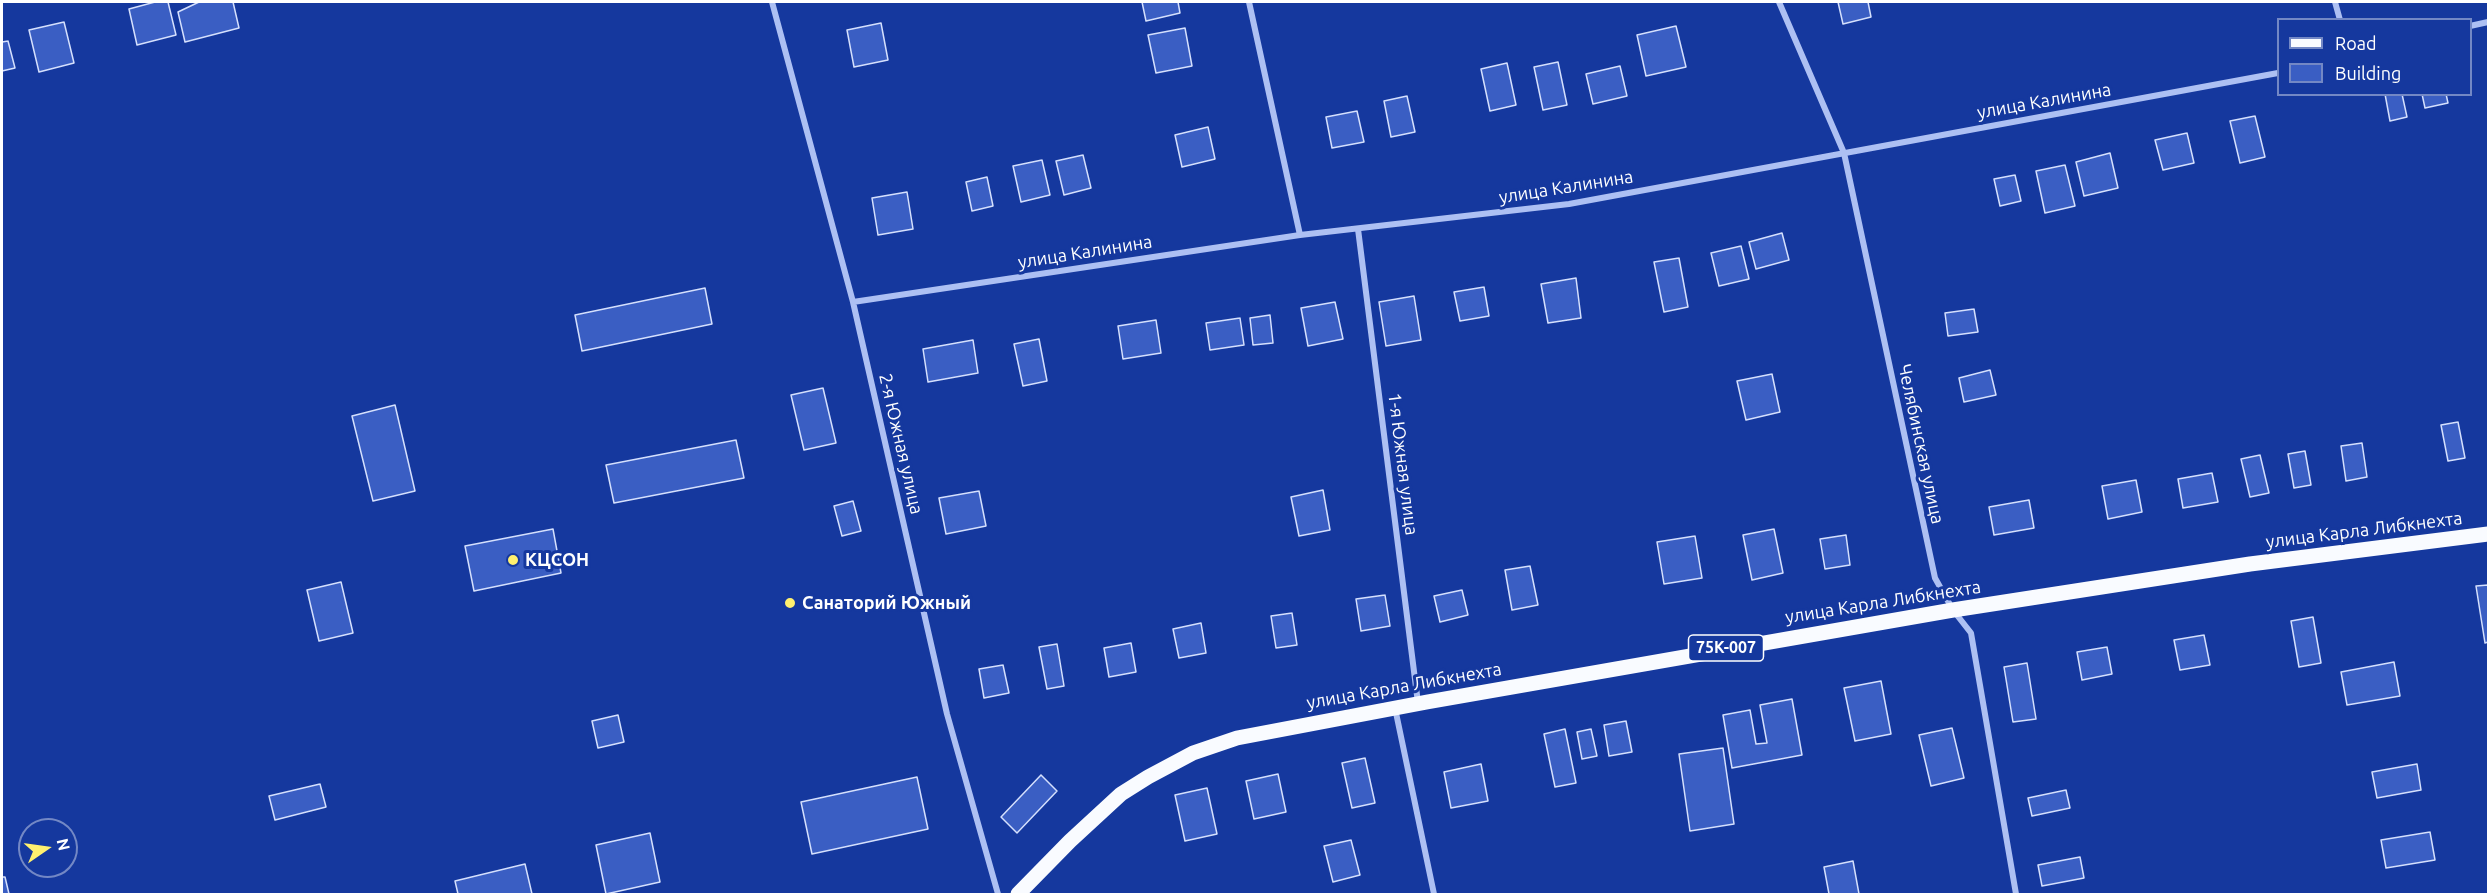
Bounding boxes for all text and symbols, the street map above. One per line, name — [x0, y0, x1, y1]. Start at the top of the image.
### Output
legend — [2277, 18, 2472, 96]
text: Road — [2335, 33, 2377, 53]
text: Building — [2335, 63, 2401, 83]
street label: улица Калинина — [1975, 79, 2113, 123]
street label: улица Калинина — [1497, 166, 1635, 208]
street label: улица Калинина — [1016, 231, 1154, 273]
street label: Челябинская улица — [1894, 362, 1948, 526]
street label: 2-я Южная улица — [874, 372, 928, 516]
street label: 1-я Южная улица — [1384, 391, 1422, 537]
street label: улица Карла Либкнехта — [2265, 507, 2463, 553]
place label: КЦСОН — [525, 549, 589, 571]
marker: КЦСОН — [506, 553, 520, 567]
street label: улица Карла Либкнехта — [1784, 576, 1982, 628]
place label: Санаторий Южный — [802, 592, 971, 614]
marker: Санаторий Южный — [783, 596, 797, 610]
road number: 75К-007 — [1688, 635, 1764, 661]
street label: улица Карла Либкнехта — [1305, 658, 1503, 714]
north arrow — [18, 818, 78, 878]
text: N — [53, 837, 74, 852]

